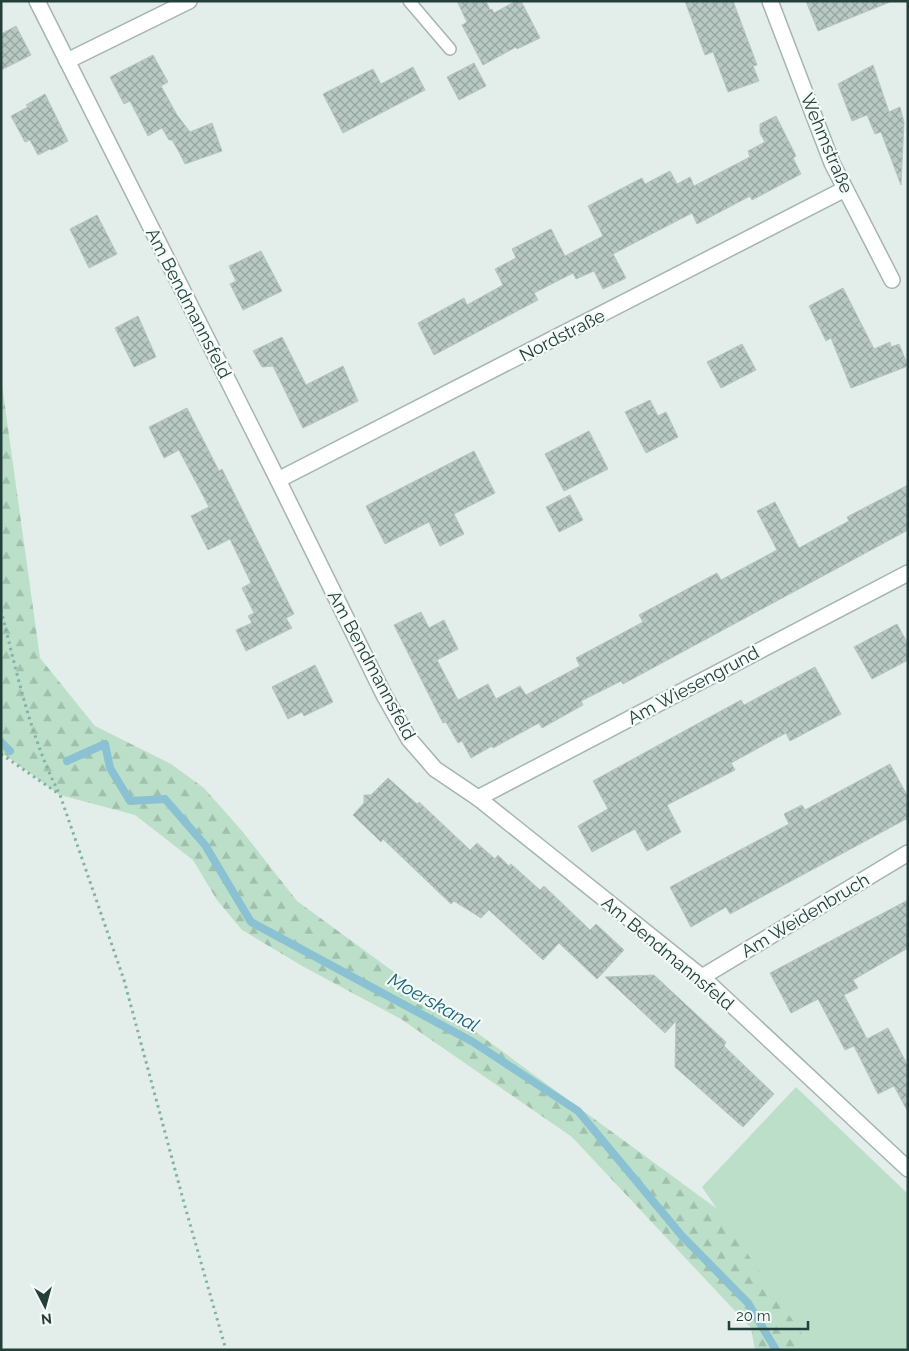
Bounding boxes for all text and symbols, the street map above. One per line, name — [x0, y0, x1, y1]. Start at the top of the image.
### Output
street label: Wehmstraße — [797, 90, 858, 197]
street label: Am Bendmannsfeld — [142, 224, 236, 382]
street label: Nordstraße — [516, 304, 609, 365]
street label: Am Bendmannsfeld — [324, 587, 420, 743]
street label: Am Wiesengrund — [624, 642, 762, 728]
street label: Am Weidenbruch — [737, 869, 873, 961]
street label: Am Bendmannsfeld — [598, 892, 738, 1014]
water label: Moerskanal — [385, 968, 483, 1036]
north arrow — [20, 1281, 70, 1331]
scale bar — [729, 1298, 808, 1330]
text: 20 m — [736, 1307, 771, 1325]
text: N — [40, 1310, 53, 1327]

